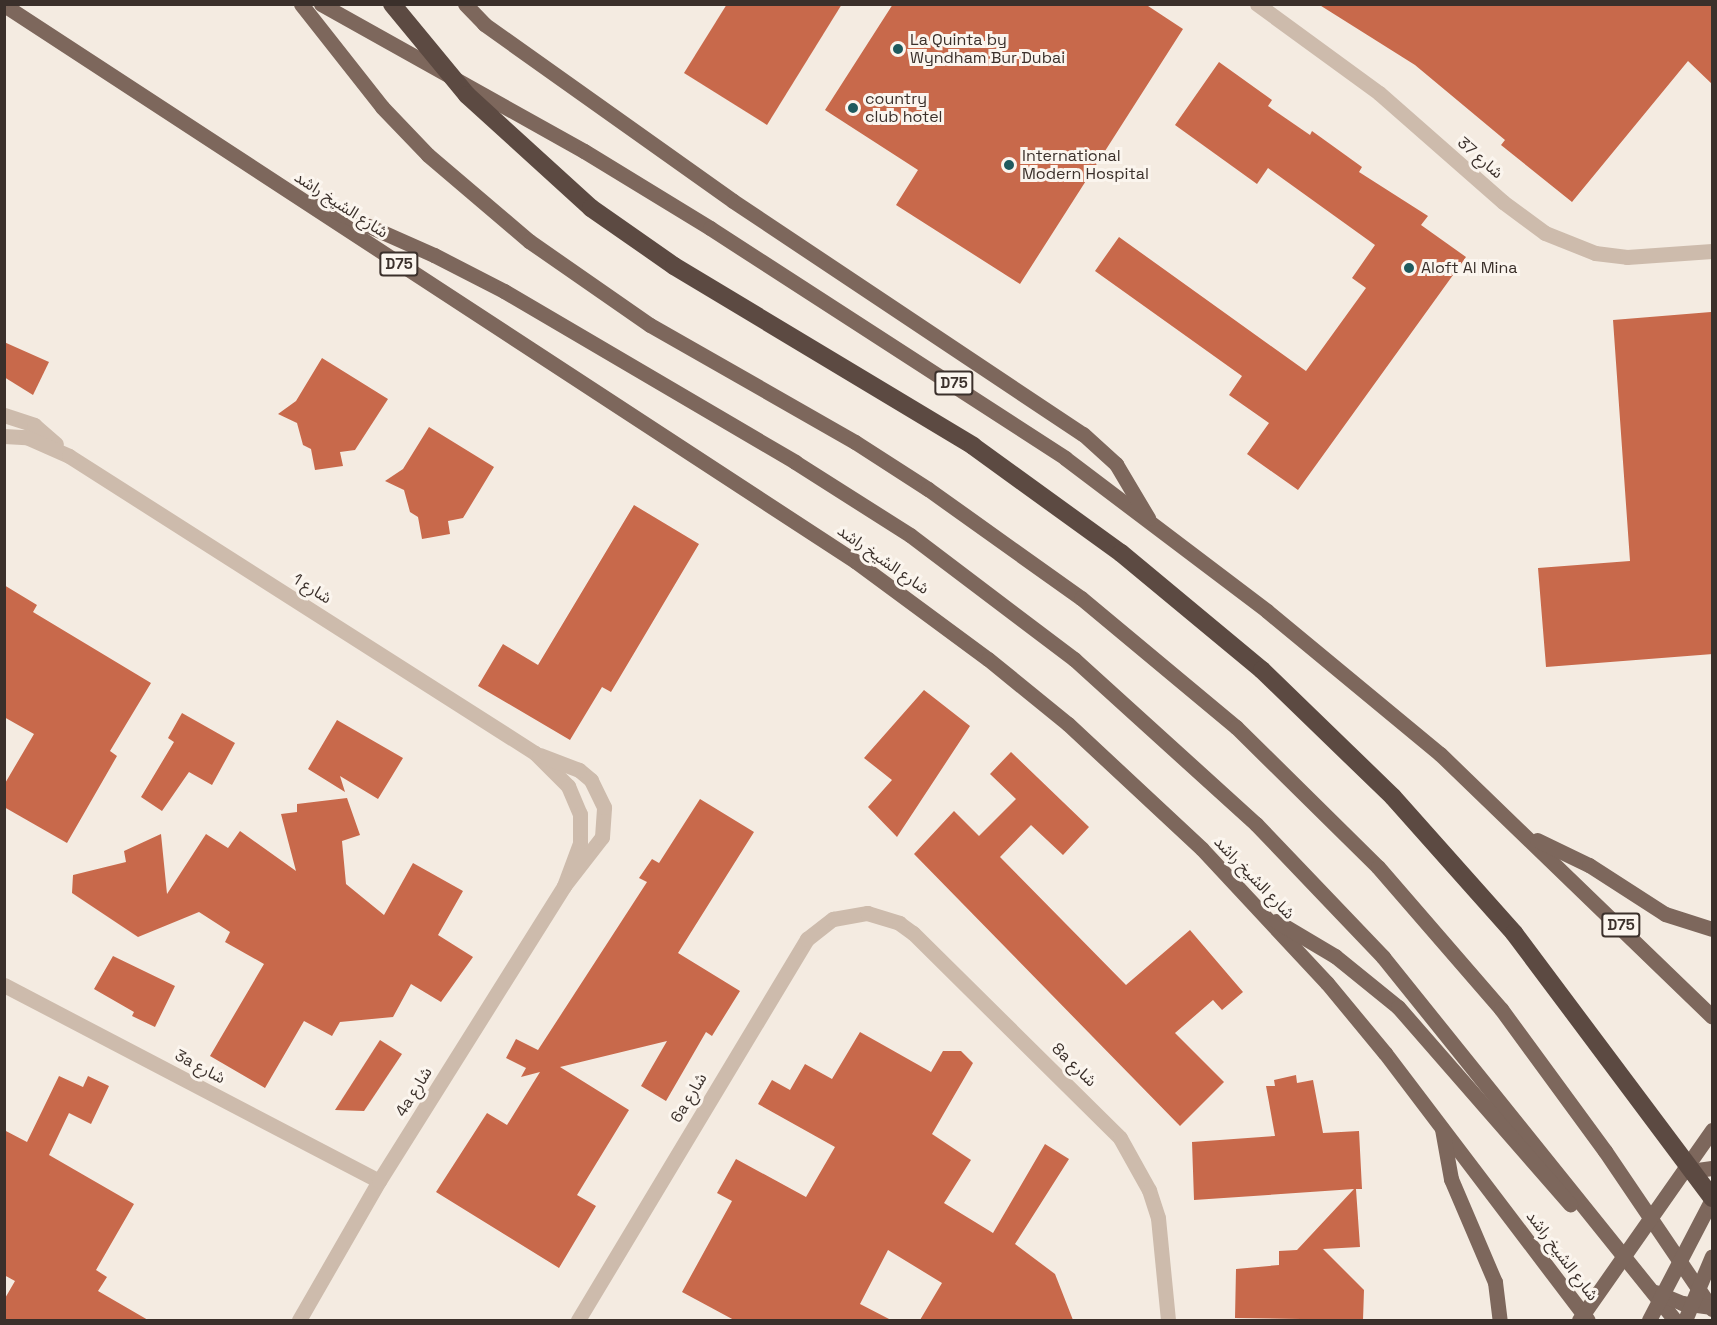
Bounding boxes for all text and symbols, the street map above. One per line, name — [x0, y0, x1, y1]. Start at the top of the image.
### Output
place label: La Quinta by Wyndham Bur Dubai — [910, 30, 1065, 68]
marker: La Quinta by Wyndham Bur Dubai — [891, 42, 905, 56]
place label: country club hotel — [865, 89, 943, 127]
marker: country club hotel — [846, 101, 860, 115]
street label: شارع 37 — [1453, 133, 1507, 183]
place label: International Modern Hospital — [1022, 146, 1149, 184]
marker: International Modern Hospital — [1000, 156, 1018, 174]
street label: شارع الشيخ راشد — [291, 168, 391, 242]
road number: D75 — [378, 252, 420, 276]
place label: Aloft Al Mina — [1421, 258, 1518, 278]
marker: Aloft Al Mina — [1402, 261, 1416, 275]
road number: D75 — [933, 371, 975, 395]
street label: شارع الشيخ راشد — [833, 521, 933, 599]
street label: شارع 1 — [289, 570, 335, 608]
street label: شارع الشيخ راشد — [1210, 833, 1298, 923]
road number: D75 — [1600, 913, 1642, 937]
street label: 8a شارع — [1048, 1039, 1100, 1091]
street label: 3a شارع — [172, 1046, 228, 1088]
street label: 4a شارع — [391, 1064, 437, 1120]
street label: 6a شارع — [667, 1070, 711, 1126]
street label: شارع الشيخ راشد — [1522, 1207, 1602, 1305]

